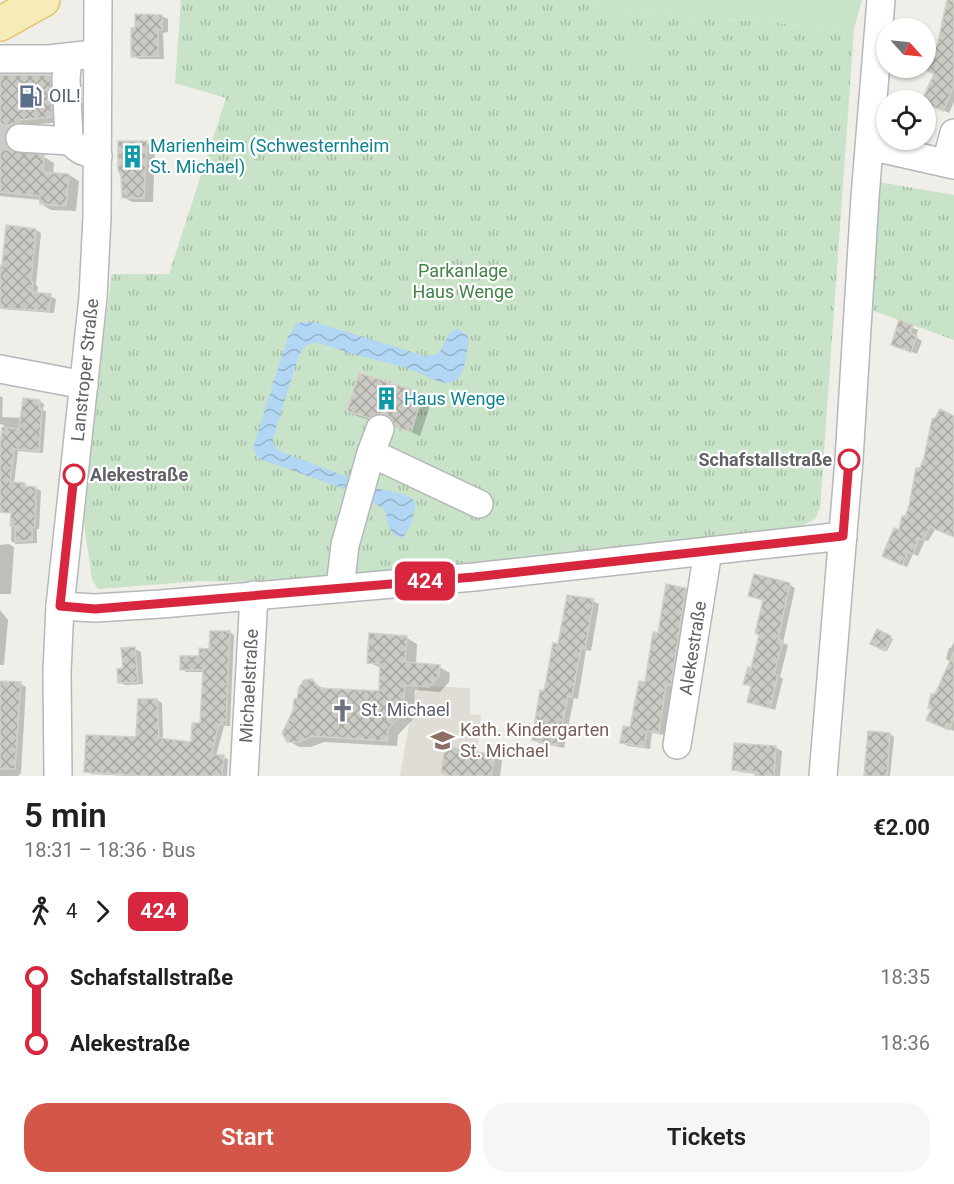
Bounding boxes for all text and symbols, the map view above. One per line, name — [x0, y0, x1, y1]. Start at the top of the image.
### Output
north arrow — [876, 18, 936, 78]
map controls — [876, 18, 936, 150]
fuel station icon: OIL! — [18, 83, 44, 109]
place label: OIL! — [49, 85, 81, 106]
button: locate — [876, 90, 936, 150]
place label: Marienheim (Schwesternheim St. Michael) — [150, 135, 389, 178]
building icon: Marienheim (Schwesternheim St. Michael) — [119, 143, 145, 169]
park label: Parkanlage Haus Wenge — [412, 260, 514, 302]
street label: Lanstroper Straße — [67, 298, 102, 442]
building icon: Haus Wenge — [373, 386, 399, 412]
place label: Haus Wenge — [404, 388, 505, 409]
place label: Schafstallstraße — [699, 449, 832, 470]
marker: Schafstallstraße — [838, 449, 860, 471]
marker: Alekestraße — [63, 464, 85, 486]
place label: Alekestraße — [90, 464, 188, 485]
line badge: 424 — [390, 562, 460, 600]
text: 424 — [407, 569, 443, 593]
street label: Alekestraße — [675, 599, 710, 697]
street label: Michaelstraße — [235, 628, 262, 743]
church icon: St. Michael — [330, 697, 356, 723]
place label: St. Michael — [361, 699, 450, 720]
place label: Kath. Kindergarten St. Michael — [460, 719, 609, 761]
school or university icon: Kath. Kindergarten St. Michael — [429, 727, 455, 753]
text: 5 min — [24, 796, 107, 835]
text: €2.00 — [873, 815, 930, 840]
text: 18:31 – 18:36 · Bus — [24, 838, 196, 862]
icon: walk — [24, 895, 57, 928]
icon: forward — [86, 895, 119, 928]
text: 4 — [66, 899, 77, 923]
text: 424 — [140, 899, 176, 923]
text: Schafstallstraße — [70, 965, 233, 990]
text: 18:35 — [880, 965, 930, 989]
text: Alekestraße — [70, 1031, 190, 1056]
text: 18:36 — [880, 1031, 930, 1055]
button: Start — [24, 1103, 471, 1172]
button: Tickets — [483, 1103, 930, 1172]

